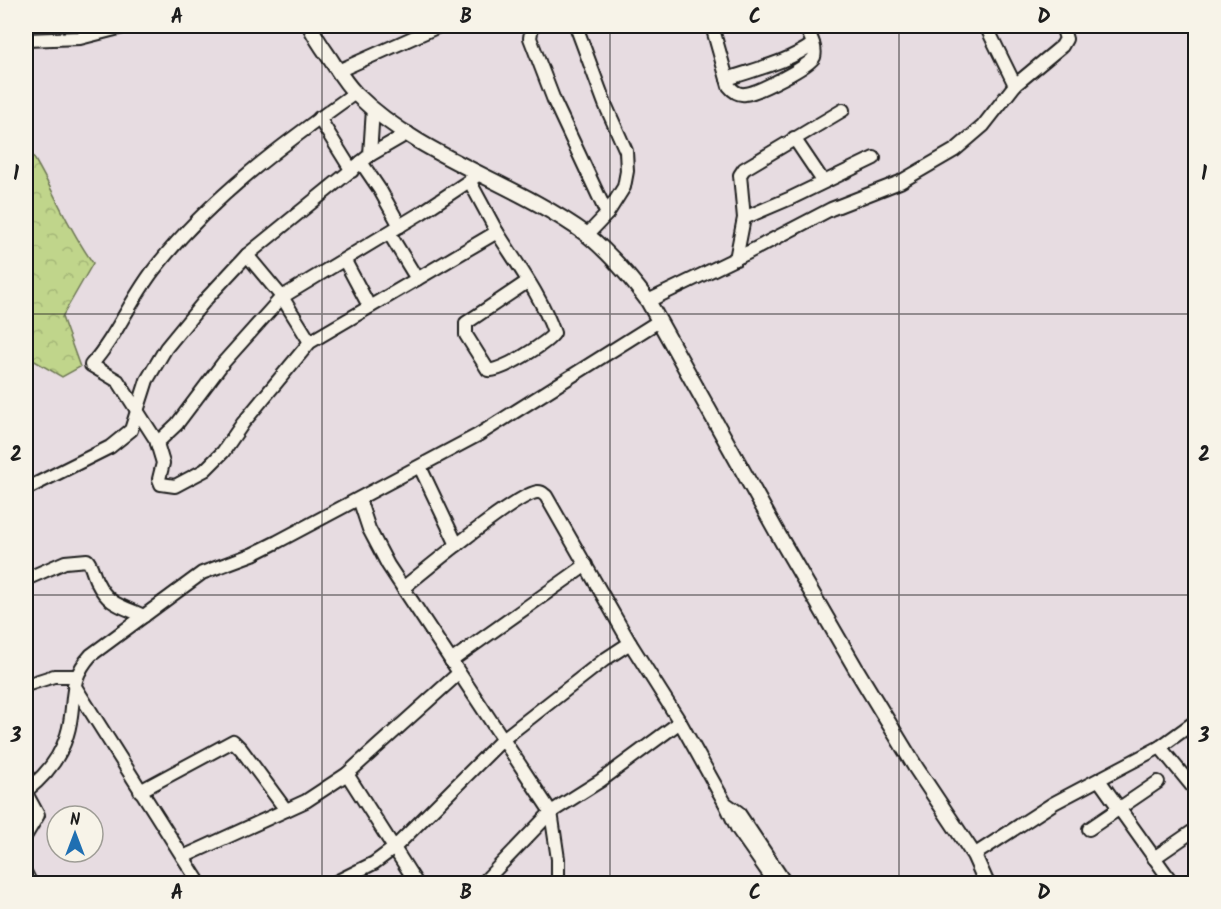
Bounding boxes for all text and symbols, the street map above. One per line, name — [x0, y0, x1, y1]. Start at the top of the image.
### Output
text: A — [171, 2, 183, 34]
text: B — [460, 2, 472, 34]
text: C — [749, 2, 761, 34]
text: D — [1037, 2, 1051, 34]
text: 1 — [13, 159, 19, 191]
text: 1 — [1201, 159, 1207, 191]
text: 2 — [10, 440, 22, 472]
text: 2 — [1198, 440, 1210, 472]
text: 3 — [10, 721, 22, 753]
text: 3 — [1198, 721, 1210, 753]
north arrow — [45, 804, 105, 864]
text: N — [70, 808, 80, 833]
text: A — [171, 878, 183, 909]
text: B — [460, 878, 472, 909]
text: C — [749, 878, 761, 909]
text: D — [1037, 878, 1051, 909]

